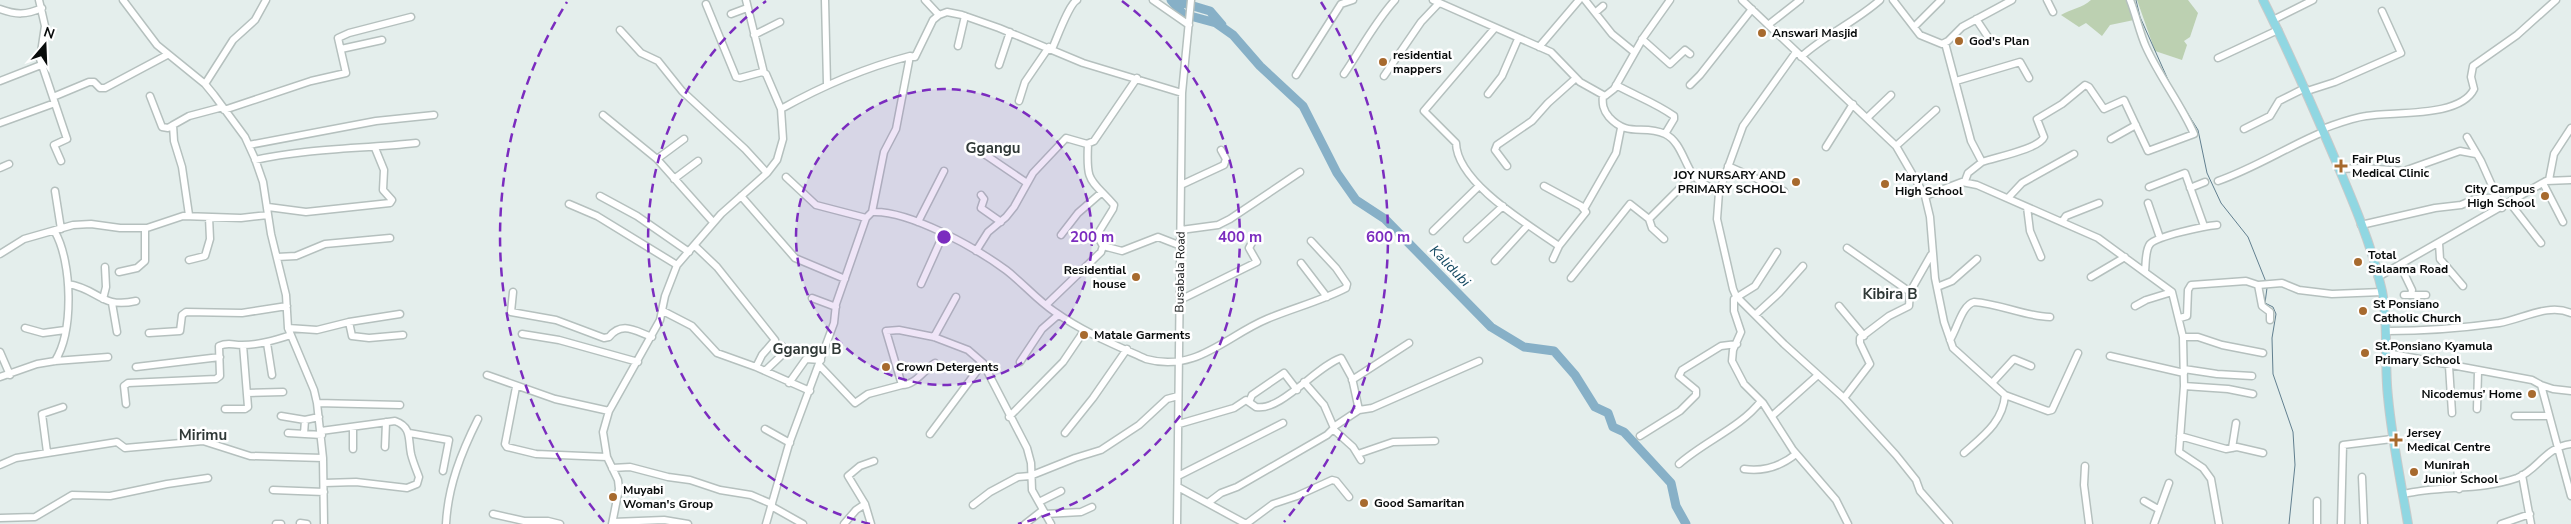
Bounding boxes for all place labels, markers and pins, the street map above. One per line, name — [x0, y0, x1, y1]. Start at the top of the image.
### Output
place label: Answari Masjid — [1772, 25, 1858, 41]
marker: Answari Masjid — [1756, 27, 1768, 39]
place label: God's Plan — [1969, 33, 2029, 49]
marker: God's Plan — [1953, 35, 1965, 47]
place label: residential mappers — [1393, 47, 1452, 77]
marker: residential mappers — [1377, 56, 1389, 68]
place label: Fair Plus Medical Clinic — [2352, 151, 2430, 181]
marker: Fair Plus Medical Clinic — [2334, 159, 2348, 173]
place label: JOY NURSARY AND PRIMARY SCHOOL — [1673, 167, 1786, 197]
place label: Maryland High School — [1895, 169, 1963, 199]
marker: JOY NURSARY AND PRIMARY SCHOOL — [1790, 176, 1802, 188]
marker: Maryland High School — [1879, 178, 1891, 190]
place label: City Campus High School — [2465, 181, 2535, 211]
marker: City Campus High School — [2539, 190, 2551, 202]
centre of rings — [935, 228, 953, 246]
place label: Total Salaama Road — [2368, 247, 2448, 277]
marker: Total Salaama Road — [2352, 256, 2364, 268]
place label: Residential house — [1064, 262, 1126, 292]
marker: Residential house — [1130, 271, 1142, 283]
place label: St Ponsiano Catholic Church — [2373, 296, 2461, 326]
marker: St Ponsiano Catholic Church — [2357, 305, 2369, 317]
place label: Matale Garments — [1094, 327, 1190, 343]
marker: Matale Garments — [1078, 329, 1090, 341]
place label: St.Ponsiano Kyamula Primary School — [2375, 338, 2493, 368]
marker: St.Ponsiano Kyamula Primary School — [2359, 347, 2371, 359]
place label: Crown Detergents — [896, 359, 999, 375]
marker: Crown Detergents — [880, 361, 892, 373]
place label: Nicodemus’ Home — [2421, 386, 2522, 402]
marker: Nicodemus’ Home — [2526, 388, 2538, 400]
place label: Jersey Medical Centre — [2406, 425, 2491, 455]
marker: Jersey Medical Centre — [2389, 433, 2403, 447]
place label: Munirah Junior School — [2423, 457, 2498, 487]
marker: Munirah Junior School — [2408, 466, 2420, 478]
place label: Muyabi Woman's Group — [623, 482, 713, 512]
marker: Muyabi Woman's Group — [607, 491, 619, 503]
place label: Good Samaritan — [1374, 495, 1464, 511]
marker: Good Samaritan — [1358, 497, 1370, 509]

